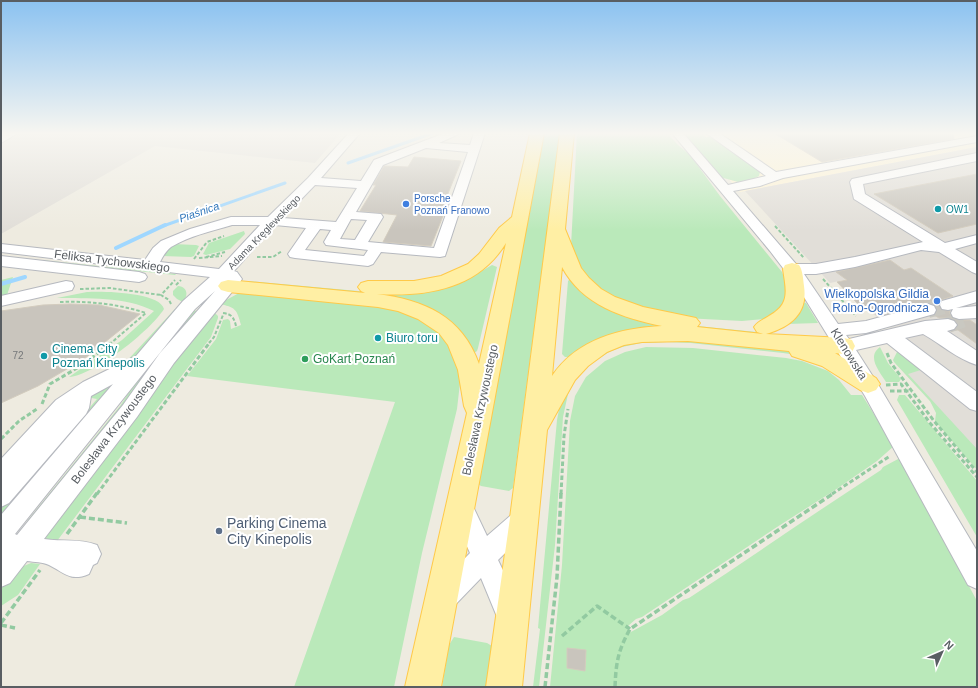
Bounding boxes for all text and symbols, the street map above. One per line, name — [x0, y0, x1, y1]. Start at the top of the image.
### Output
street label: Adama Kręglewskiego — [225, 192, 303, 272]
place label: Porsche Poznań Franowo — [414, 193, 490, 216]
marker: Porsche Poznań Franowo — [401, 199, 411, 209]
water label: Piaśnica — [177, 200, 221, 224]
marker: OW1 — [933, 204, 943, 214]
place label: OW1 — [946, 204, 969, 215]
street label: Feliksa Tychowskiego — [53, 247, 171, 275]
place label: Wielkopolska Gildia Rolno-Ogrodnicza — [824, 287, 929, 315]
marker: Wielkopolska Gildia Rolno-Ogrodnicza — [932, 296, 942, 306]
street label: Klenowska — [828, 326, 870, 383]
place label: Biuro toru — [386, 331, 438, 345]
marker: Biuro toru — [373, 333, 383, 343]
place label: Cinema City Poznań Kinepolis — [52, 342, 145, 370]
street label: Bolesława Krzywoustego — [459, 343, 501, 477]
house number: 72 — [12, 350, 24, 361]
marker: Cinema City Poznań Kinepolis — [39, 351, 49, 361]
place label: GoKart Poznań — [313, 352, 395, 366]
marker: GoKart Poznań — [300, 354, 310, 364]
street label: Bolesława Krzywoustego — [68, 371, 160, 486]
place label: Parking Cinema City Kinepolis — [227, 515, 327, 547]
marker: Parking Cinema City Kinepolis — [214, 526, 224, 536]
north arrow — [922, 632, 962, 672]
text: N — [942, 638, 956, 652]

